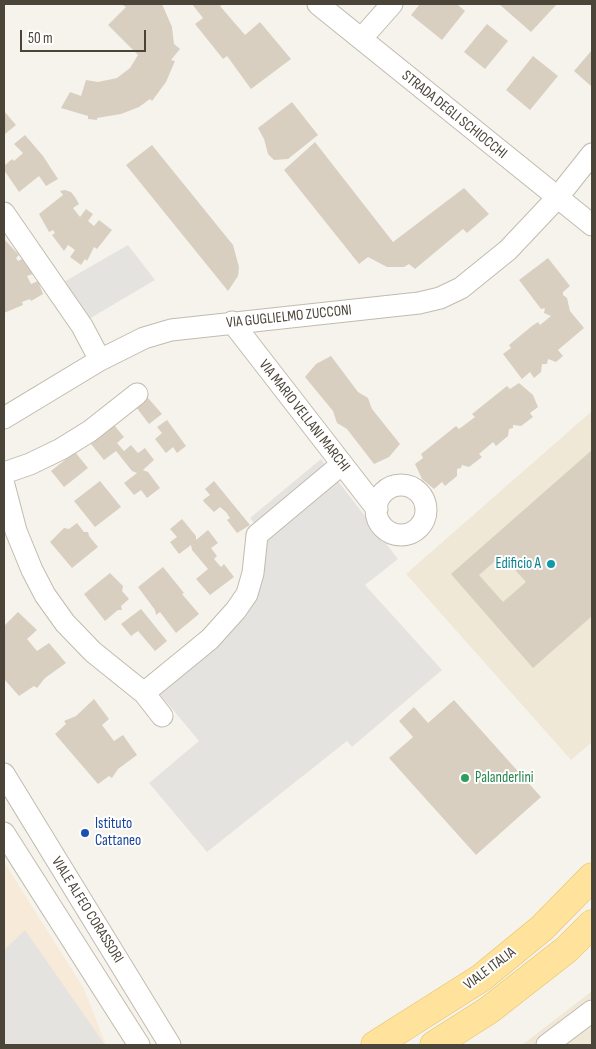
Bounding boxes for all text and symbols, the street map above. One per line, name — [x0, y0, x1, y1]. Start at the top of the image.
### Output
scale bar — [22, 20, 149, 52]
text: 50 m — [28, 29, 53, 48]
street label: STRADA DEGLI SCHIOCCHI — [398, 67, 510, 163]
street label: VIA GUGLIELMO ZUCCONI — [225, 301, 353, 333]
street label: VIA MARIO VELLANI MARCHI — [255, 356, 353, 476]
place label: Edificio A — [495, 555, 541, 573]
marker: Edificio A — [545, 558, 557, 570]
place label: Palanderlini — [475, 769, 534, 787]
marker: Palanderlini — [459, 772, 471, 784]
place label: Istituto Cattaneo — [95, 815, 141, 850]
marker: Istituto Cattaneo — [79, 827, 91, 839]
street label: VIALE ALFEO CORASSORI — [47, 854, 127, 966]
street label: VIALE ITALIA — [461, 944, 519, 994]

